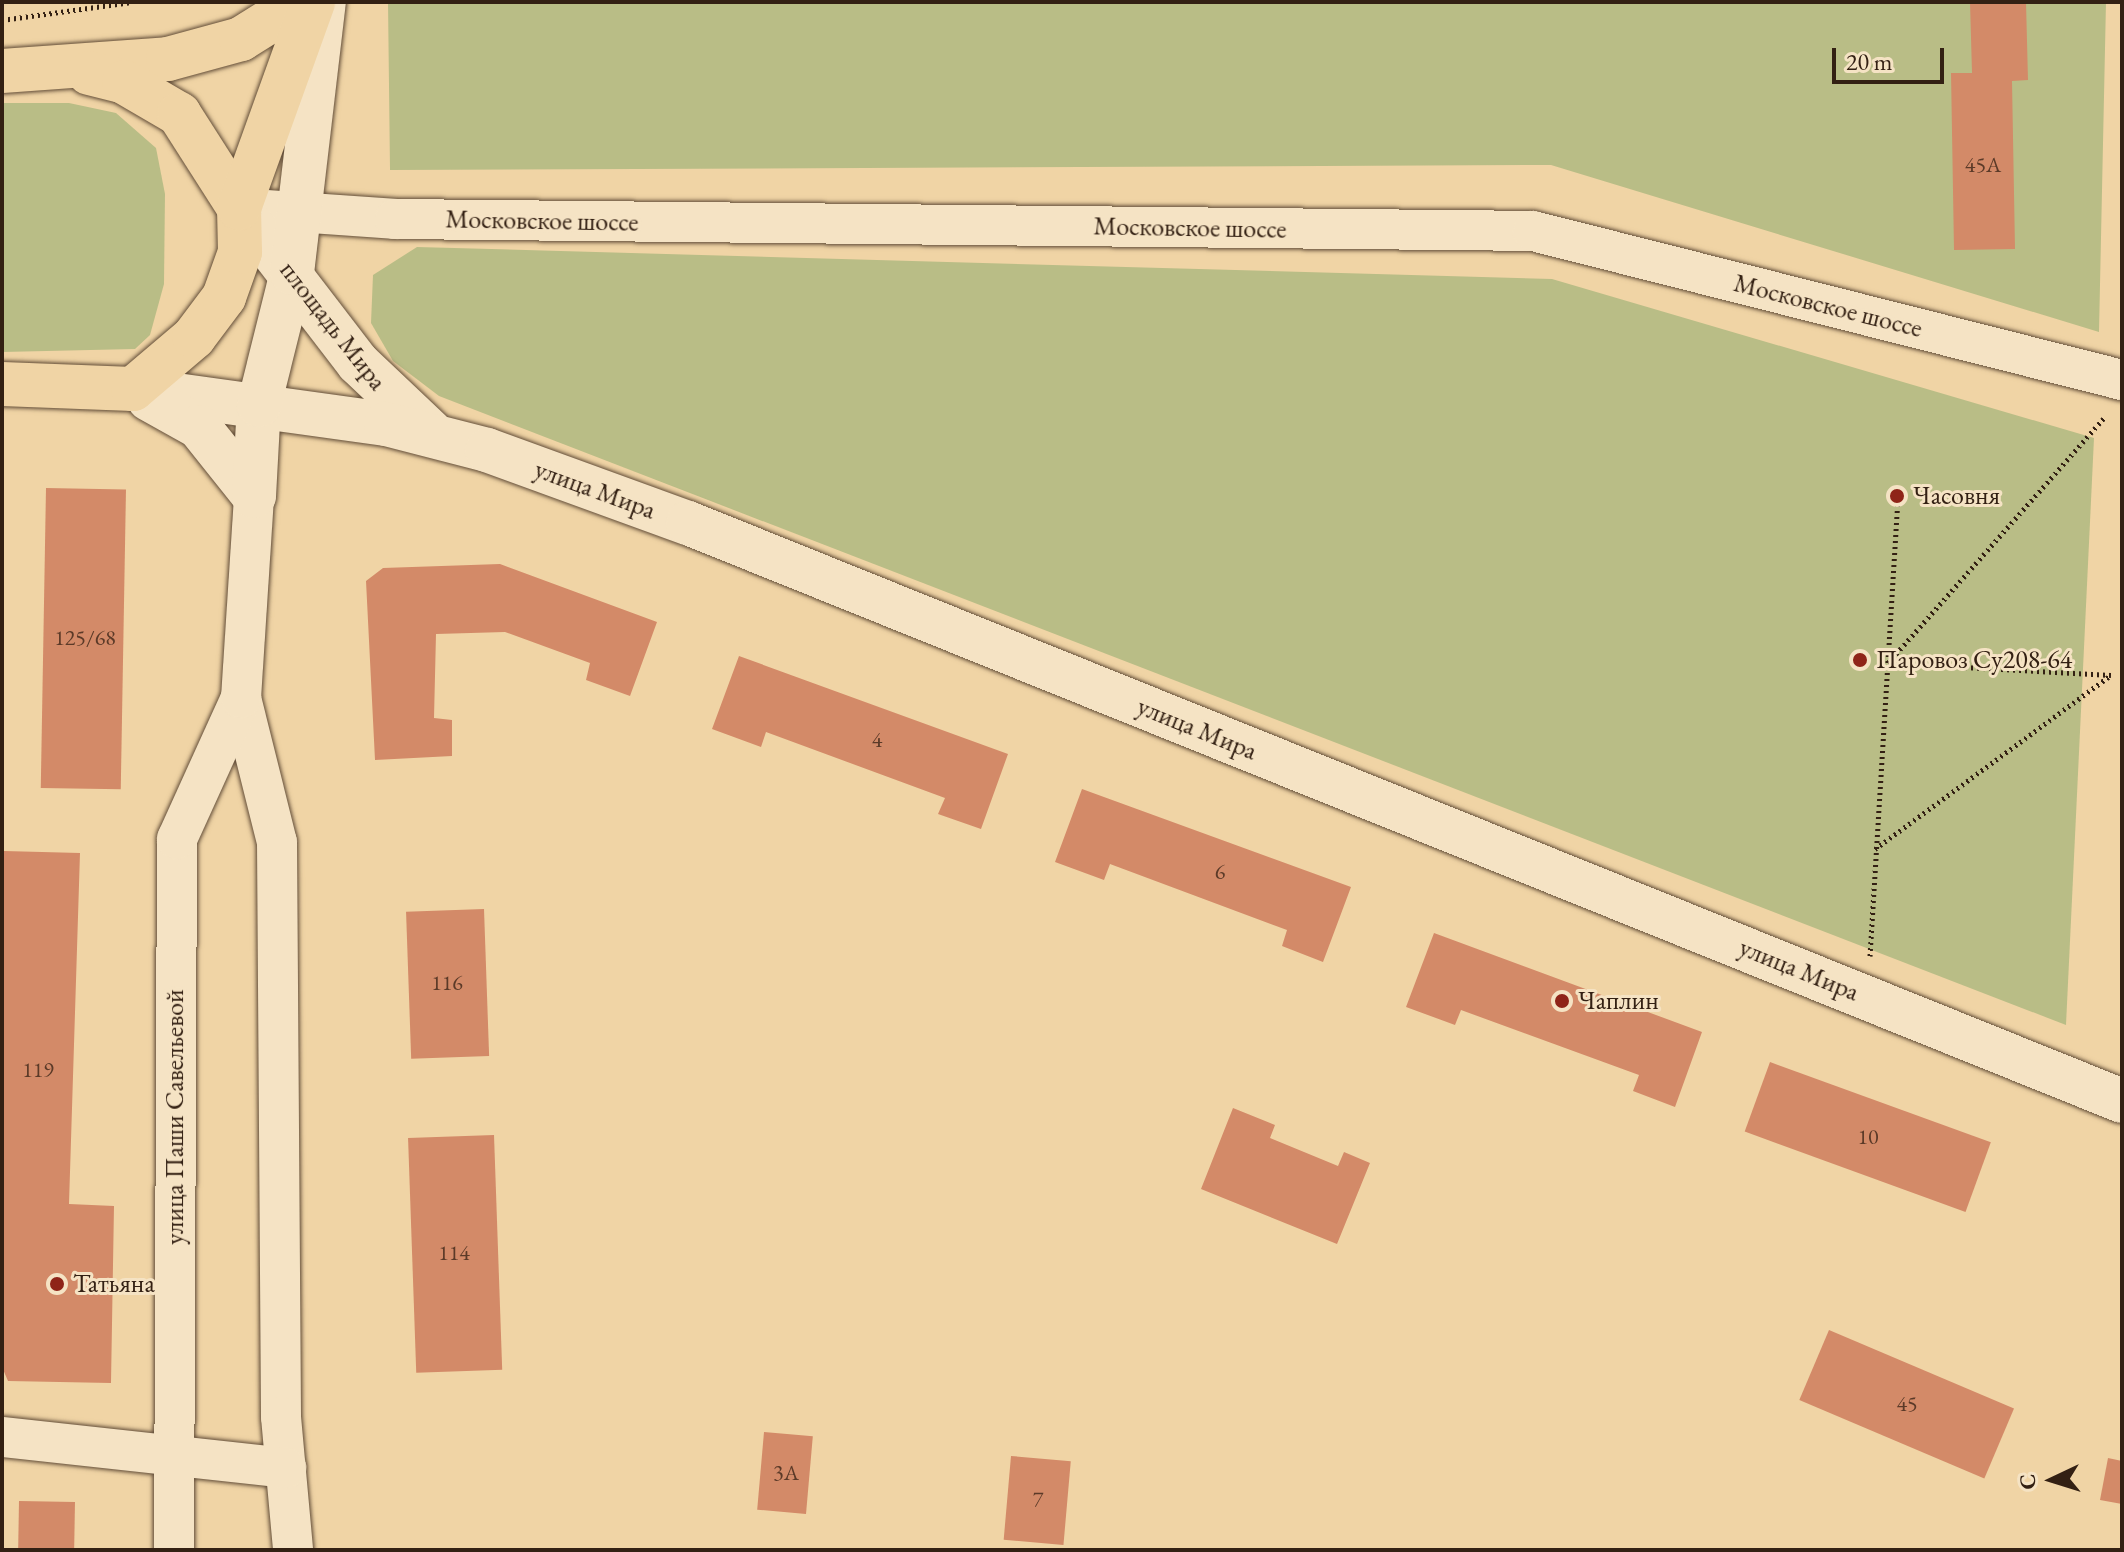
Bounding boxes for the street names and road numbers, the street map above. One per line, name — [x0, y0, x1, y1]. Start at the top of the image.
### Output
street label: Московское шоссе — [445, 204, 639, 238]
street label: Московское шоссе — [1093, 211, 1287, 245]
street label: площадь Мира — [273, 255, 393, 397]
street label: Московское шоссе — [1730, 267, 1926, 345]
street label: улица Мира — [530, 454, 660, 526]
street label: улица Мира — [1133, 691, 1261, 767]
street label: улица Мира — [1735, 932, 1863, 1008]
street label: улица Паши Савельевой — [159, 989, 191, 1245]

